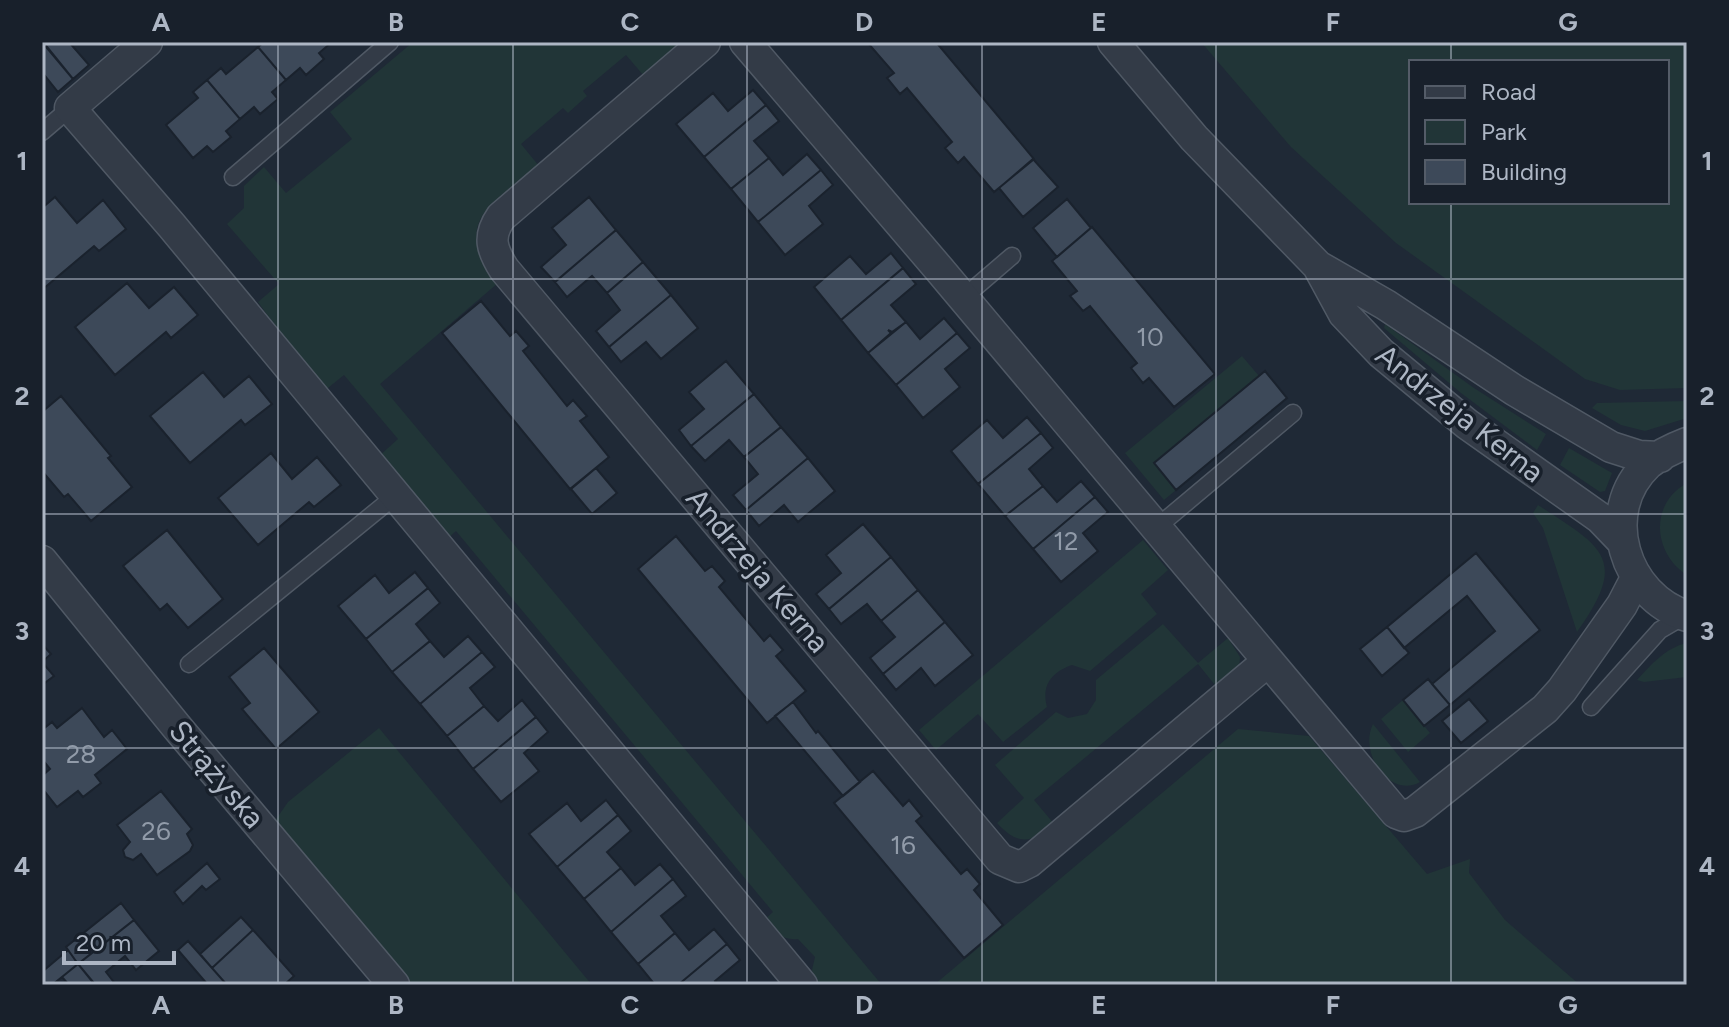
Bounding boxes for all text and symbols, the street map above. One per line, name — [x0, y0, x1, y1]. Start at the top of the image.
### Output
text: A — [152, 6, 171, 38]
text: B — [388, 6, 404, 38]
text: C — [621, 6, 640, 38]
text: D — [855, 6, 873, 38]
text: E — [1091, 6, 1107, 38]
text: F — [1326, 6, 1340, 38]
text: G — [1558, 6, 1578, 38]
legend — [1409, 60, 1669, 204]
text: Road — [1481, 77, 1536, 106]
text: Park — [1481, 117, 1527, 146]
text: 1 — [17, 145, 27, 177]
text: 1 — [1702, 145, 1712, 177]
text: Building — [1481, 157, 1567, 186]
house number: 10 — [1136, 321, 1164, 353]
street label: Andrzeja Kerna — [1369, 336, 1551, 490]
text: 2 — [14, 380, 30, 412]
text: 2 — [1699, 380, 1715, 412]
street label: Andrzeja Kerna — [678, 480, 838, 660]
house number: 12 — [1053, 525, 1079, 557]
text: 3 — [15, 615, 29, 647]
text: 3 — [1700, 615, 1714, 647]
street label: Strążyska — [161, 713, 273, 835]
house number: 28 — [66, 738, 96, 770]
house number: 26 — [141, 815, 171, 847]
house number: 16 — [890, 829, 916, 861]
text: 4 — [14, 850, 30, 882]
text: 4 — [1699, 850, 1715, 882]
scale bar — [64, 915, 174, 965]
text: 20 m — [76, 928, 131, 957]
text: A — [152, 989, 171, 1021]
text: B — [388, 989, 404, 1021]
text: C — [621, 989, 640, 1021]
text: D — [855, 989, 873, 1021]
text: E — [1091, 989, 1107, 1021]
text: F — [1326, 989, 1340, 1021]
text: G — [1558, 989, 1578, 1021]

